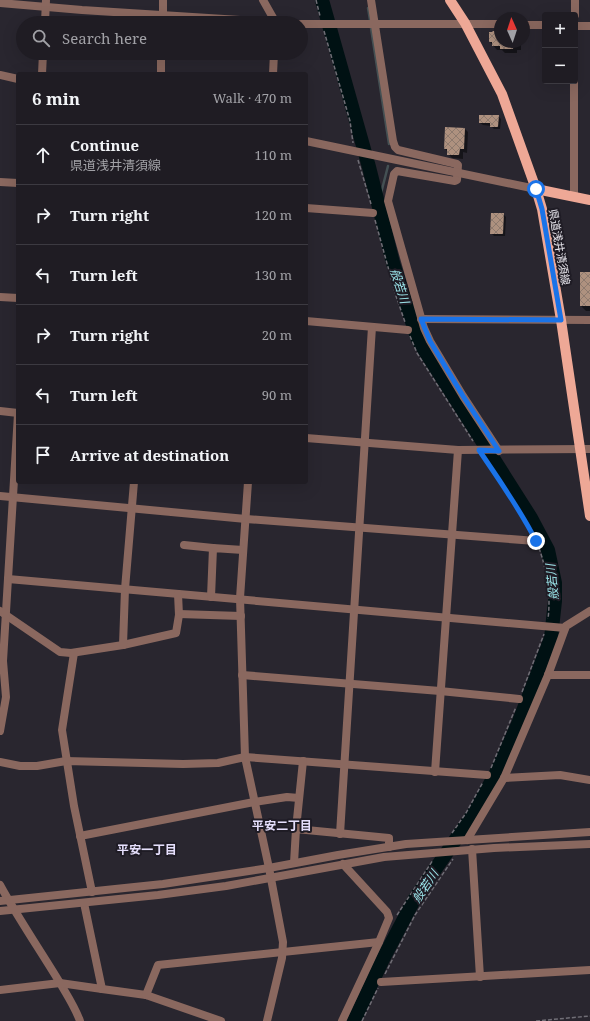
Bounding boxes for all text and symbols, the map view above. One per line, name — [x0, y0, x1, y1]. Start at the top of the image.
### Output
north arrow — [494, 12, 530, 48]
map controls — [542, 12, 578, 84]
button: + — [542, 12, 578, 48]
search box — [16, 16, 308, 60]
icon: search — [30, 27, 52, 49]
text: Search here — [62, 28, 147, 48]
button: − — [542, 48, 578, 84]
text: 6 min — [32, 87, 80, 110]
text: Walk · 470 m — [213, 89, 292, 107]
text: Continue — [70, 135, 139, 155]
icon: ahead — [32, 144, 54, 166]
text: 110 m — [255, 146, 292, 164]
text: 県道浅井清須線 — [70, 156, 161, 174]
route start — [527, 180, 545, 198]
icon: right — [32, 204, 54, 226]
text: Turn right — [70, 205, 149, 225]
text: 120 m — [255, 206, 292, 224]
street label: 県道浅井清須線 — [546, 208, 574, 286]
icon: left — [32, 264, 54, 286]
text: Turn left — [70, 265, 138, 285]
text: 130 m — [255, 266, 292, 284]
water label: 般若川 — [386, 266, 414, 308]
icon: right — [32, 324, 54, 346]
text: Turn right — [70, 325, 149, 345]
text: 20 m — [262, 326, 292, 344]
icon: left — [32, 384, 54, 406]
text: Turn left — [70, 385, 138, 405]
text: 90 m — [262, 386, 292, 404]
icon: arrive — [32, 444, 54, 466]
text: Arrive at destination — [70, 445, 229, 465]
route end — [527, 532, 545, 550]
water label: 般若川 — [541, 561, 562, 601]
district label: 平安二丁目 — [252, 817, 312, 834]
district label: 平安一丁目 — [117, 841, 177, 858]
water label: 般若川 — [408, 865, 443, 906]

